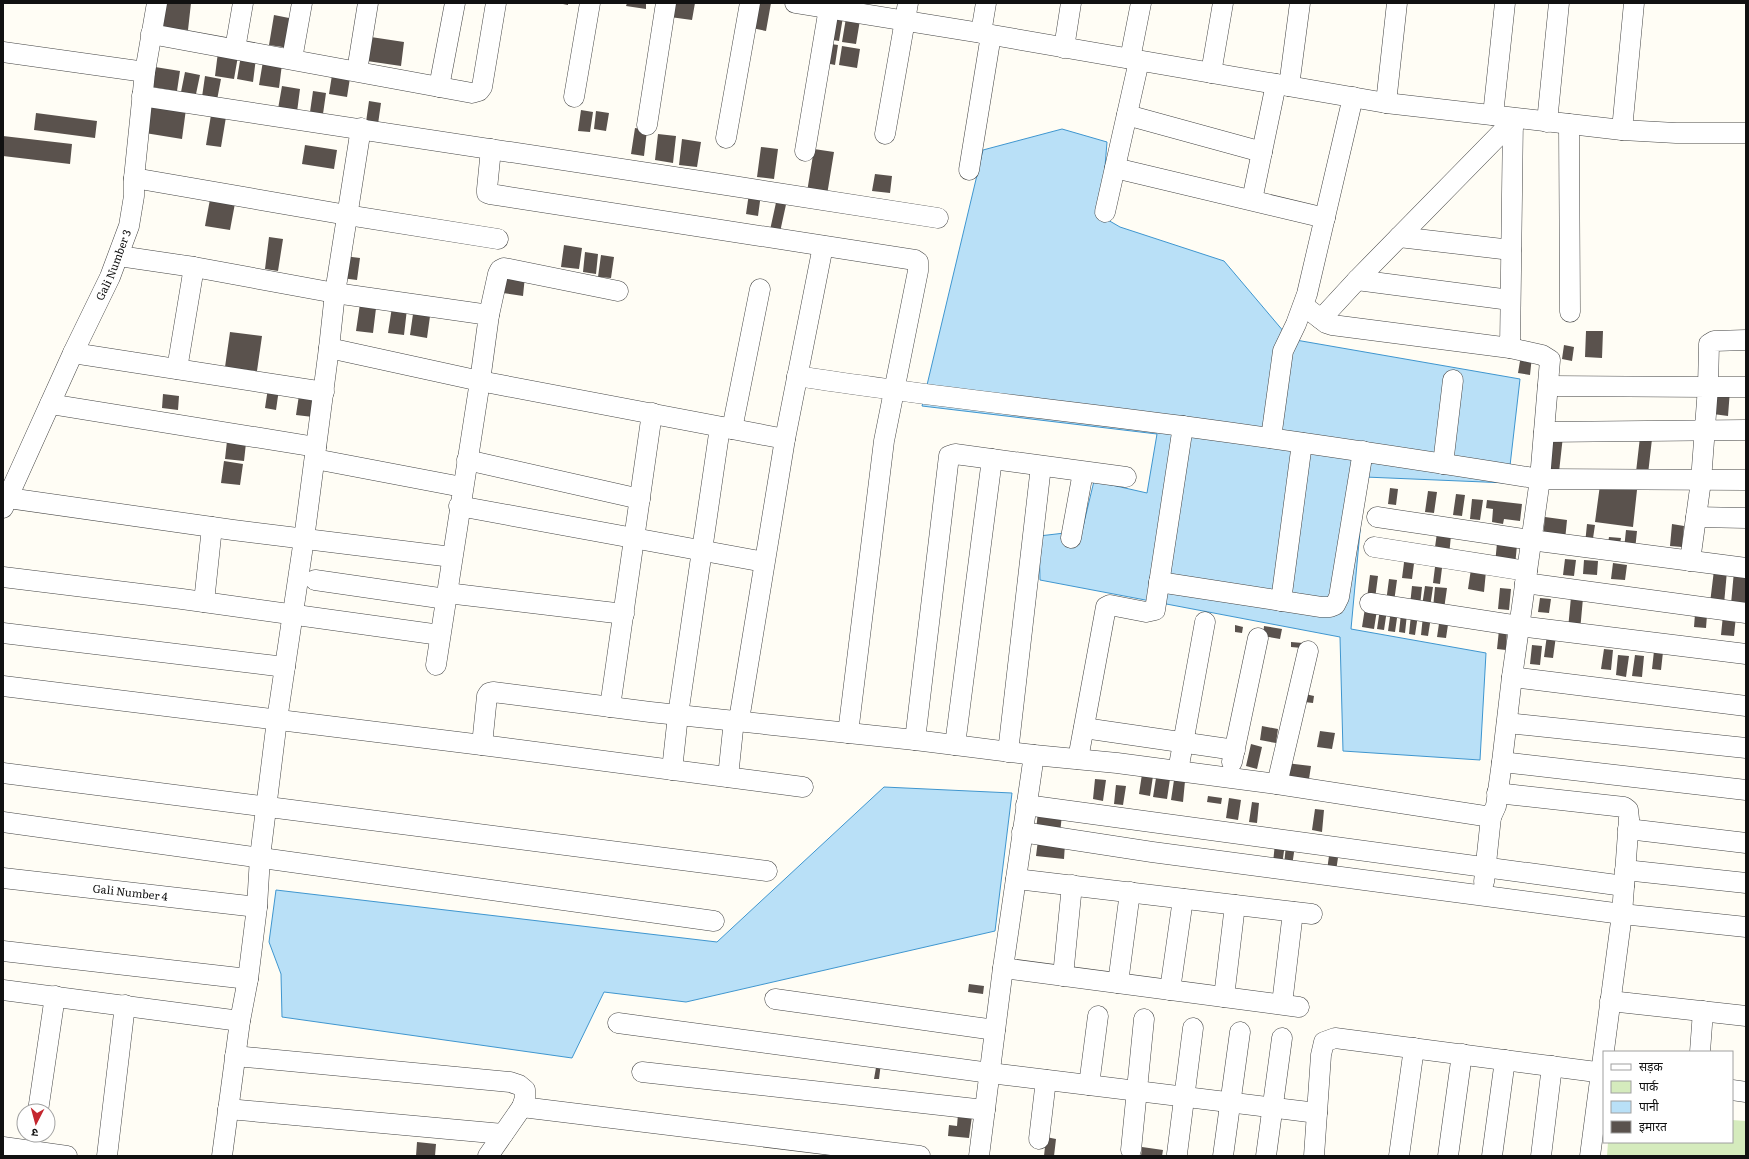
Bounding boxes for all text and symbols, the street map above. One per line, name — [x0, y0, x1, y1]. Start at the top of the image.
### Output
street label: Gali Number 3 — [91, 227, 134, 303]
street label: Gali Number 4 — [92, 879, 169, 904]
legend — [1603, 1051, 1733, 1143]
text: सड़क — [1639, 1057, 1664, 1075]
text: पार्क — [1639, 1077, 1659, 1095]
text: पानी — [1639, 1097, 1660, 1115]
north arrow — [16, 1103, 56, 1143]
text: इमारत — [1639, 1117, 1668, 1135]
text: उ — [30, 1126, 39, 1142]

